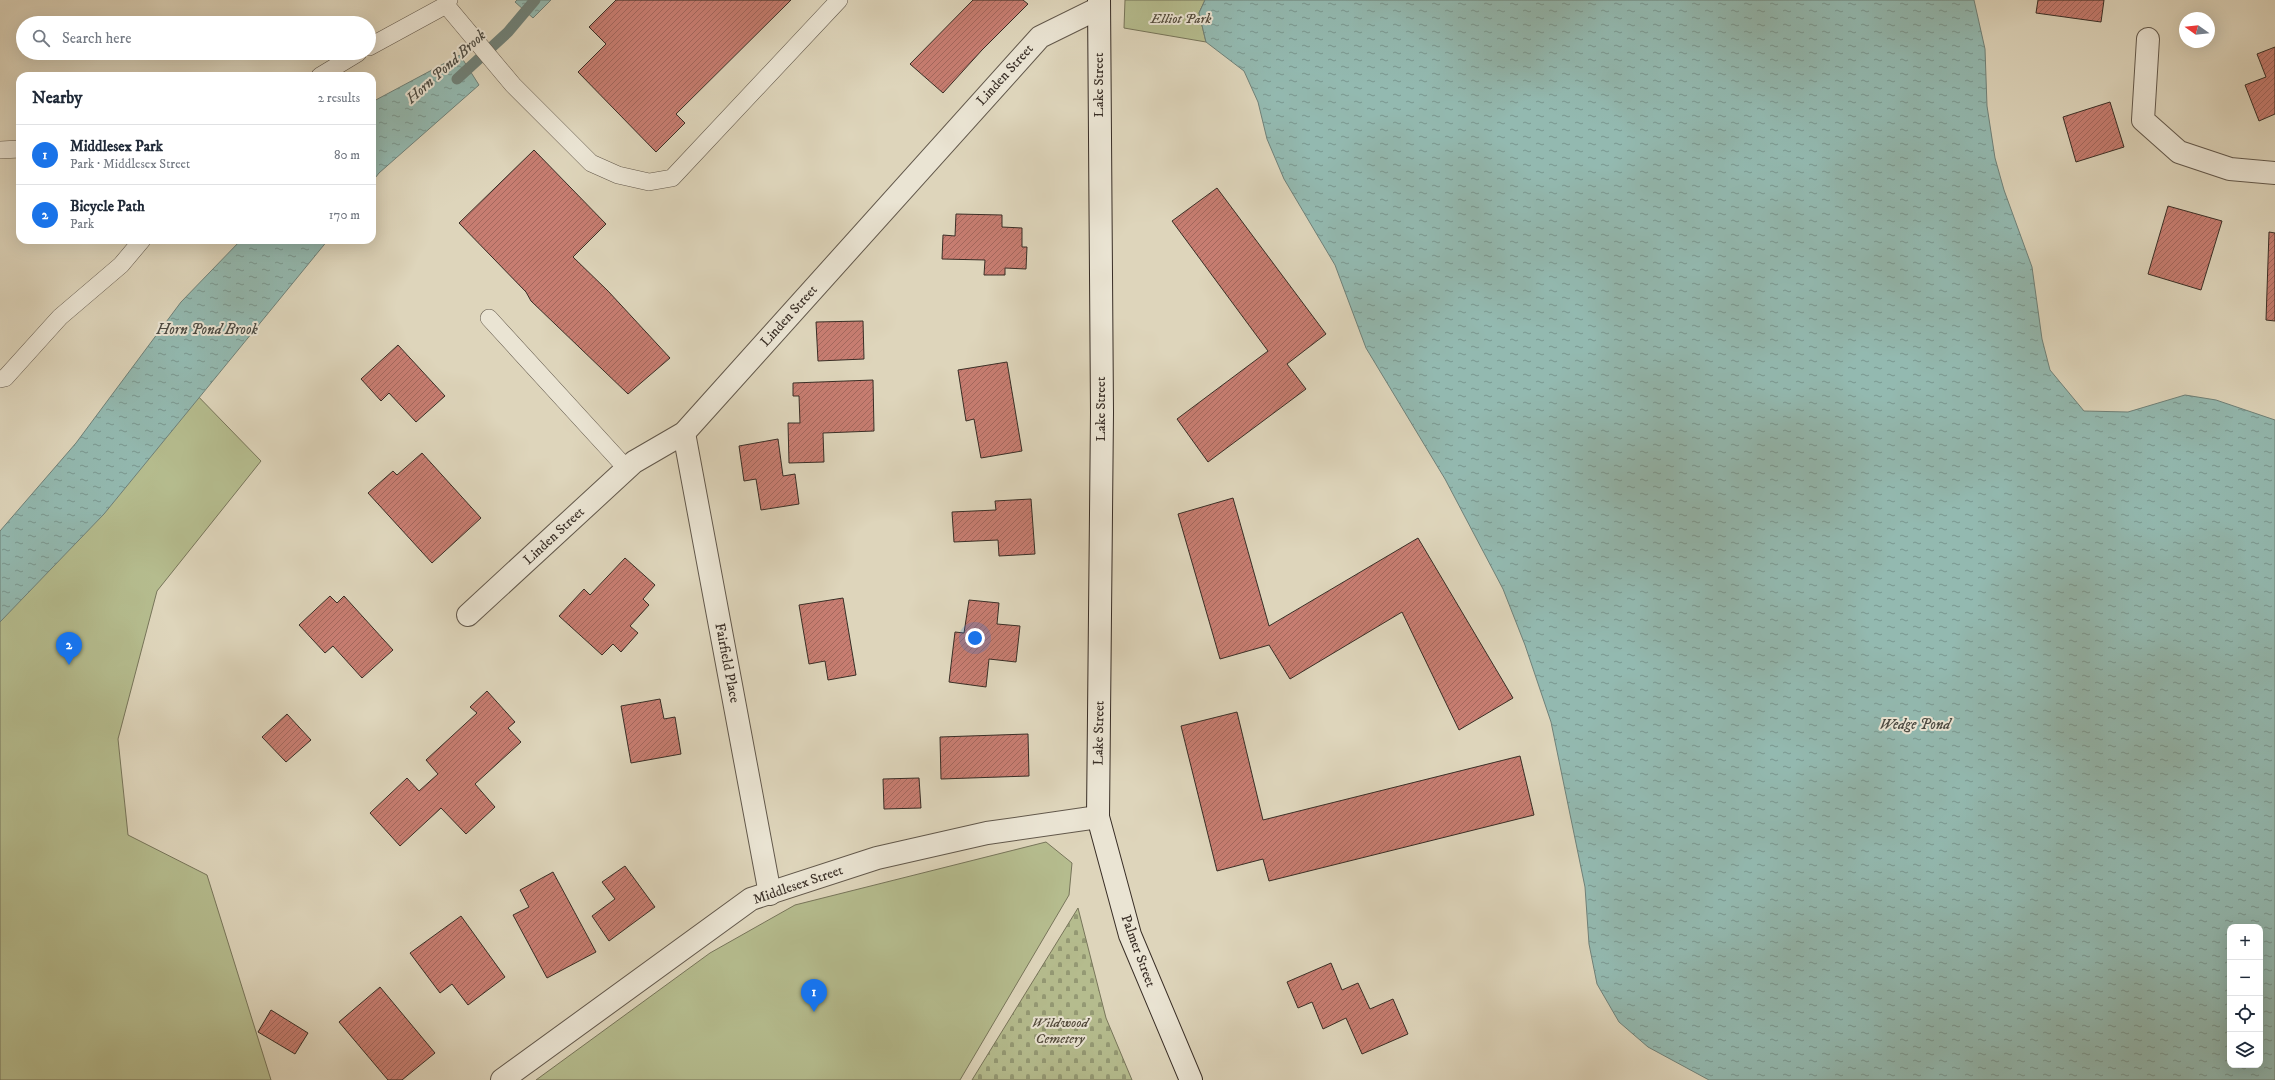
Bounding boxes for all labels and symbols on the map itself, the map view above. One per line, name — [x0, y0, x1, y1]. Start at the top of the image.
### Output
park label: Elliot Park — [1150, 10, 1211, 28]
north arrow — [2179, 12, 2215, 48]
water label: Horn Pond Brook — [401, 25, 491, 109]
street label: Linden Street — [972, 40, 1038, 110]
street label: Lake Street — [1090, 52, 1108, 117]
street label: Linden Street — [756, 281, 822, 351]
water label: Horn Pond Brook — [155, 320, 259, 339]
street label: Lake Street — [1092, 376, 1110, 441]
street label: Linden Street — [520, 503, 589, 569]
street label: Fairfield Place — [710, 622, 744, 705]
your location — [965, 628, 985, 648]
pin: 2 — [56, 632, 82, 665]
street label: Lake Street — [1089, 700, 1109, 766]
water label: Wedge Pond — [1880, 715, 1953, 734]
street label: Middlesex Street — [751, 861, 846, 909]
street label: Palmer Street — [1117, 912, 1160, 990]
pin: 1 — [801, 979, 827, 1012]
park label: Wildwood Cemetery — [1032, 1014, 1091, 1048]

